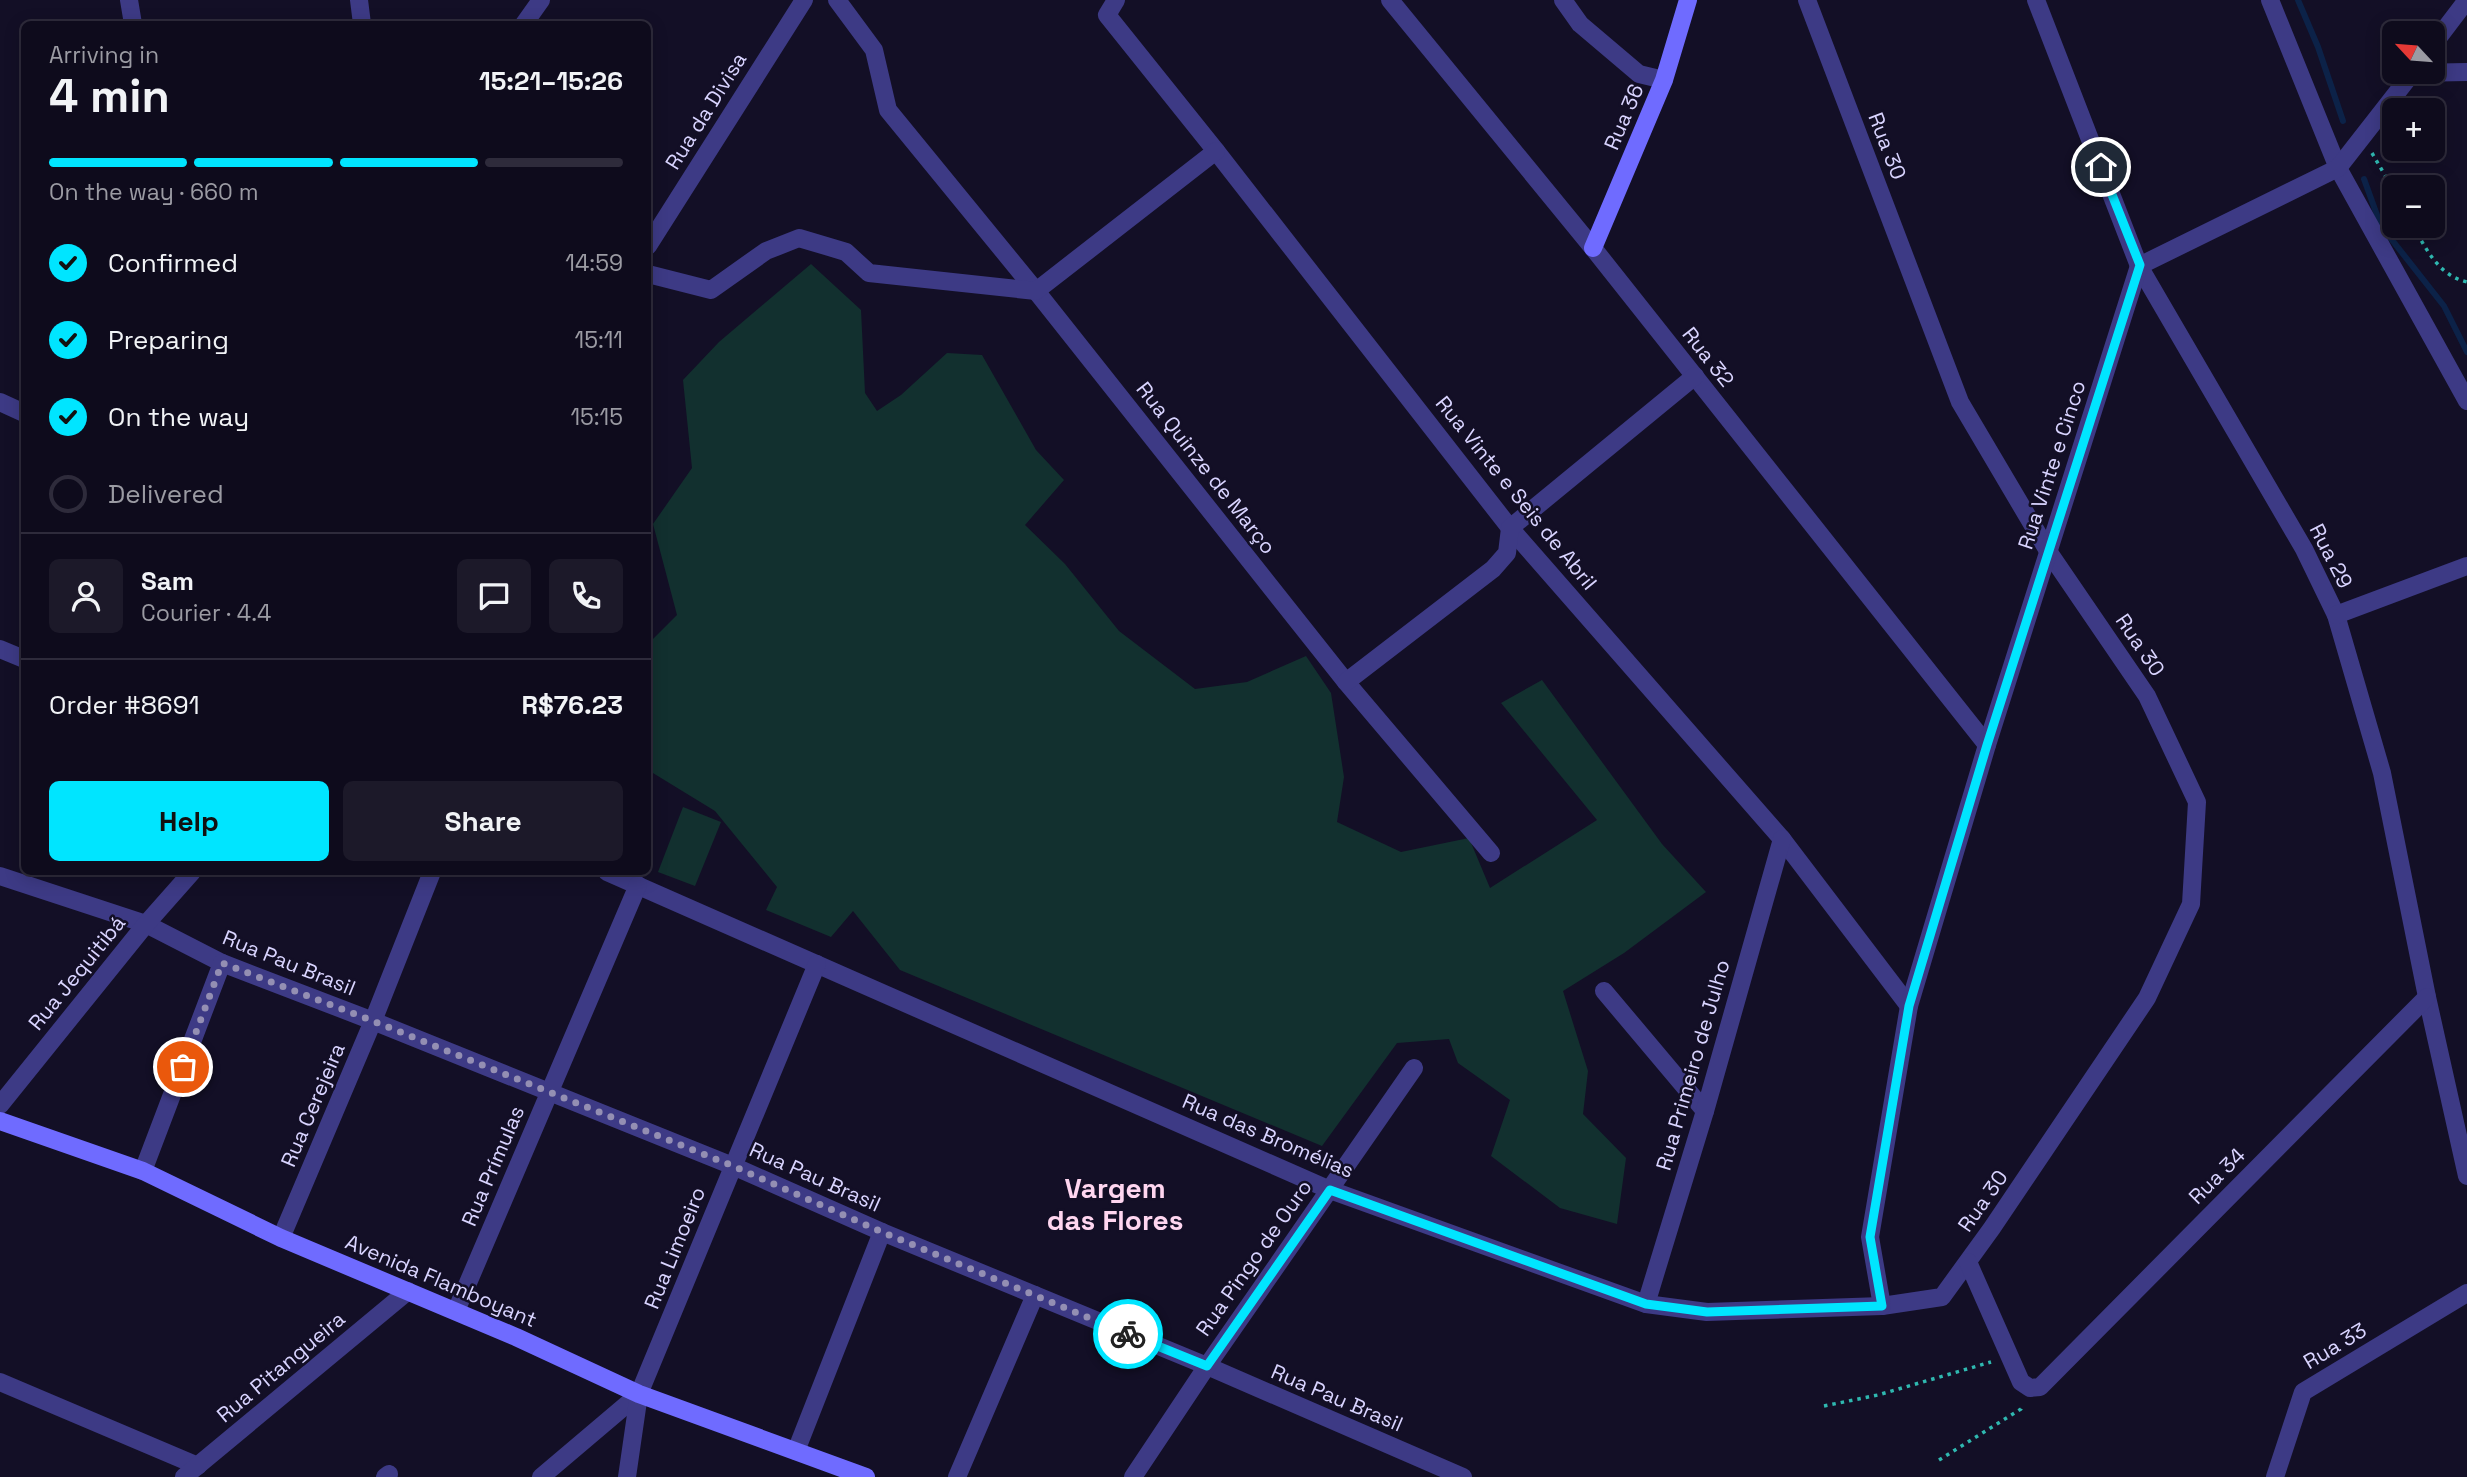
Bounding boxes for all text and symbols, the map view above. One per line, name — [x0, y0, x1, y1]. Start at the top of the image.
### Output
north arrow — [2382, 21, 2445, 84]
map controls — [2382, 21, 2445, 238]
text: Arriving in — [49, 40, 159, 70]
street label: Rua da Divisa — [659, 47, 752, 174]
text: 15:21–15:26 — [479, 64, 623, 98]
text: 4 min — [49, 67, 170, 125]
street label: Rua 36 — [1598, 80, 1649, 154]
button: + — [2382, 98, 2445, 161]
street label: Rua 30 — [1862, 108, 1913, 183]
pin — [2071, 137, 2131, 197]
icon: home — [2082, 148, 2120, 186]
button: − — [2382, 175, 2445, 238]
text: On the way · 660 m — [49, 177, 259, 207]
icon: check — [49, 244, 87, 282]
text: Confirmed — [108, 246, 238, 280]
text: 14:59 — [565, 248, 623, 278]
icon: check — [49, 321, 87, 359]
street label: Rua 32 — [1677, 321, 1740, 392]
text: Preparing — [108, 323, 229, 357]
text: 15:11 — [575, 325, 623, 355]
street label: Rua Quinze de Março — [1131, 376, 1282, 559]
street label: Rua Vinte e Cinco — [2011, 377, 2092, 553]
street label: Rua Vinte e Seis de Abril — [1430, 390, 1603, 595]
icon: check — [49, 398, 87, 436]
text: On the way — [108, 400, 249, 434]
text: 15:15 — [570, 402, 623, 432]
text: Delivered — [108, 477, 224, 511]
street label: Rua 29 — [2304, 519, 2359, 593]
button: person — [49, 559, 123, 633]
button: chat — [457, 559, 531, 633]
button: phone — [549, 559, 623, 633]
text: Sam — [141, 564, 194, 598]
text: Courier · 4.4 — [141, 598, 271, 628]
street label: Rua 30 — [2110, 608, 2171, 681]
text: Order #8691 — [49, 688, 200, 722]
text: R$76.23 — [521, 688, 623, 722]
button: Help — [49, 781, 329, 861]
button: Share — [343, 781, 623, 861]
street label: Rua Jequitibá — [22, 910, 131, 1036]
street label: Rua Pau Brasil — [219, 924, 360, 1001]
street label: Rua Primeiro de Julho — [1650, 956, 1736, 1173]
pin — [153, 1037, 213, 1097]
street label: Rua Cerejeira — [274, 1039, 351, 1171]
icon: bag — [164, 1048, 202, 1086]
street label: Rua das Bromélias — [1178, 1087, 1358, 1184]
street label: Rua Prímulas — [455, 1102, 530, 1230]
street label: Rua Pau Brasil — [745, 1136, 885, 1218]
street label: Rua 34 — [2183, 1142, 2251, 1210]
street label: Rua 30 — [1952, 1164, 2014, 1237]
district label: Vargem das Flores — [1047, 1170, 1183, 1238]
street label: Rua Pingo de Ouro — [1190, 1174, 1318, 1341]
street label: Rua Limoeiro — [638, 1183, 711, 1313]
street label: Avenida Flamboyant — [341, 1228, 541, 1333]
courier — [1093, 1299, 1163, 1369]
street label: Rua Pitangueira — [211, 1305, 350, 1428]
icon: bike — [1109, 1315, 1147, 1353]
street label: Rua 33 — [2298, 1316, 2371, 1375]
street label: Rua Pau Brasil — [1267, 1358, 1407, 1437]

